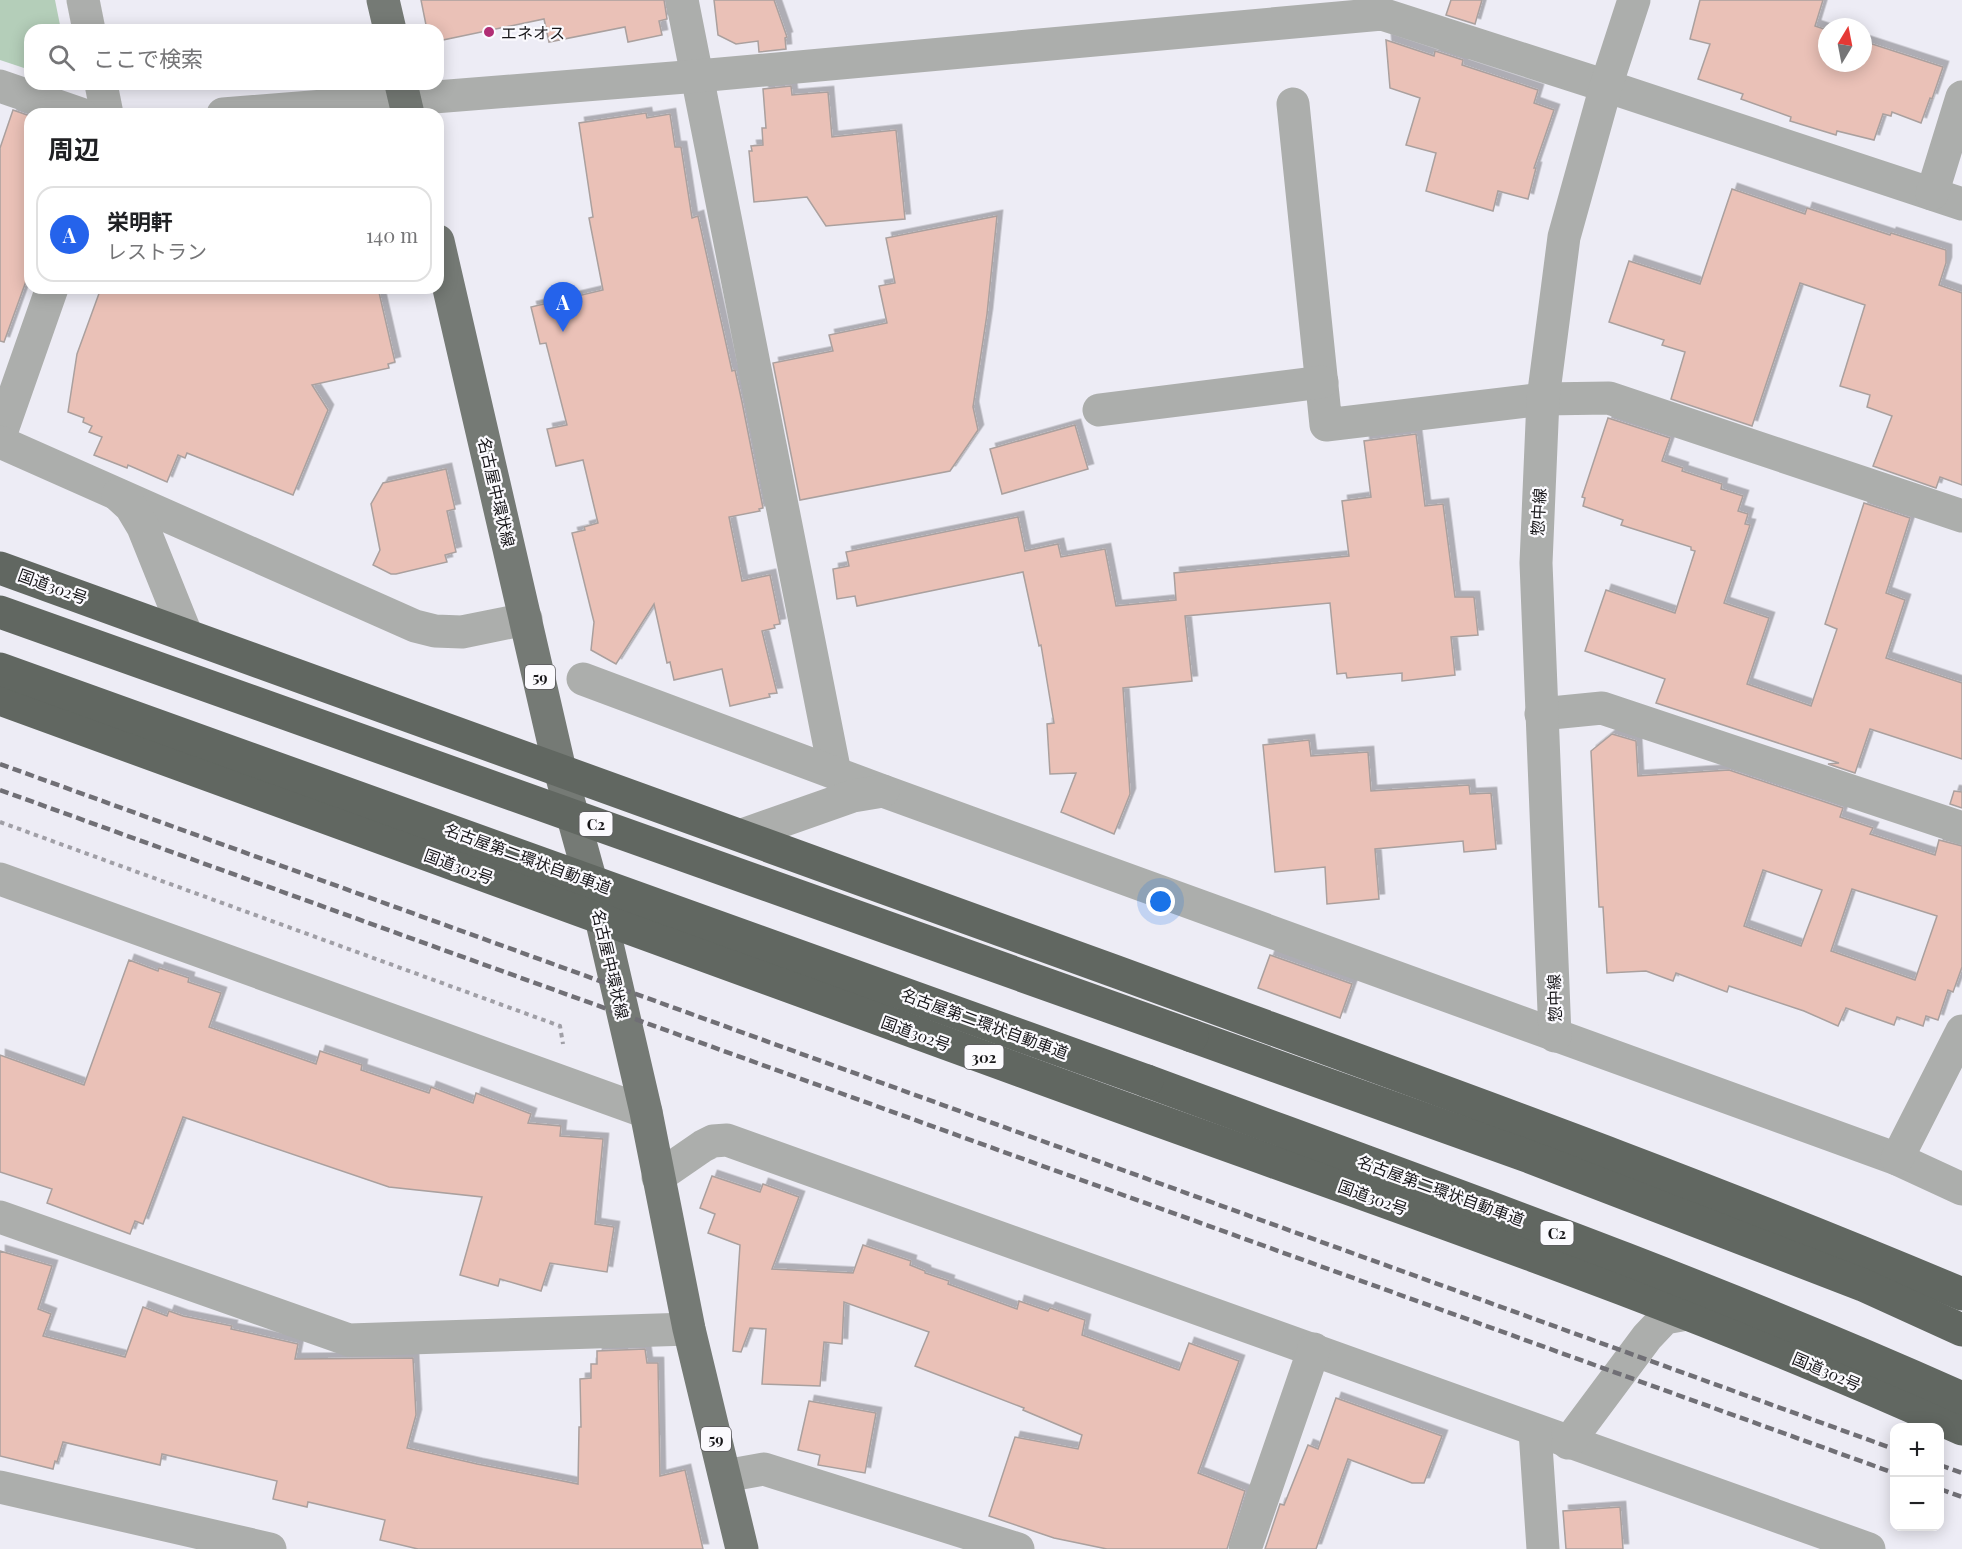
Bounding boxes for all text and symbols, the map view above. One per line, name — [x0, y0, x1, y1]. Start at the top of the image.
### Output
north arrow — [1818, 18, 1872, 72]
place label: エネオス — [501, 22, 565, 43]
search box — [24, 24, 444, 90]
marker: エネオス — [482, 25, 496, 39]
icon: search — [45, 41, 78, 74]
text: ここで検索 — [93, 43, 203, 73]
text: 周辺 — [48, 131, 100, 166]
text: 栄明軒 — [107, 206, 173, 236]
text: A — [63, 221, 76, 248]
text: 140 m — [366, 221, 418, 248]
text: レストラン — [107, 237, 207, 264]
pin: A — [544, 282, 582, 332]
street label: 名古屋中環状線 — [474, 435, 520, 549]
street label: 惣中線 — [1526, 487, 1550, 537]
street label: 国道302号 — [15, 564, 91, 608]
road number: 59 — [525, 665, 555, 689]
road number: C2 — [580, 812, 612, 836]
street label: 名古屋第二環状自動車道 — [442, 818, 614, 898]
street label: 国道302号 — [421, 844, 497, 888]
your location — [1146, 887, 1175, 916]
street label: 名古屋中環状線 — [588, 907, 634, 1021]
street label: 惣中線 — [1543, 974, 1565, 1022]
street label: 名古屋第二環状自動車道 — [899, 983, 1071, 1063]
street label: 国道302号 — [878, 1011, 954, 1055]
road number: 302 — [964, 1045, 1004, 1069]
street label: 名古屋第二環状自動車道 — [1355, 1150, 1527, 1230]
street label: 国道302号 — [1335, 1175, 1411, 1219]
road number: C2 — [1540, 1221, 1574, 1245]
street label: 国道302号 — [1790, 1347, 1864, 1395]
map controls — [1890, 1423, 1944, 1531]
button: + — [1890, 1423, 1944, 1477]
road number: 59 — [701, 1427, 731, 1451]
button: − — [1890, 1477, 1944, 1531]

